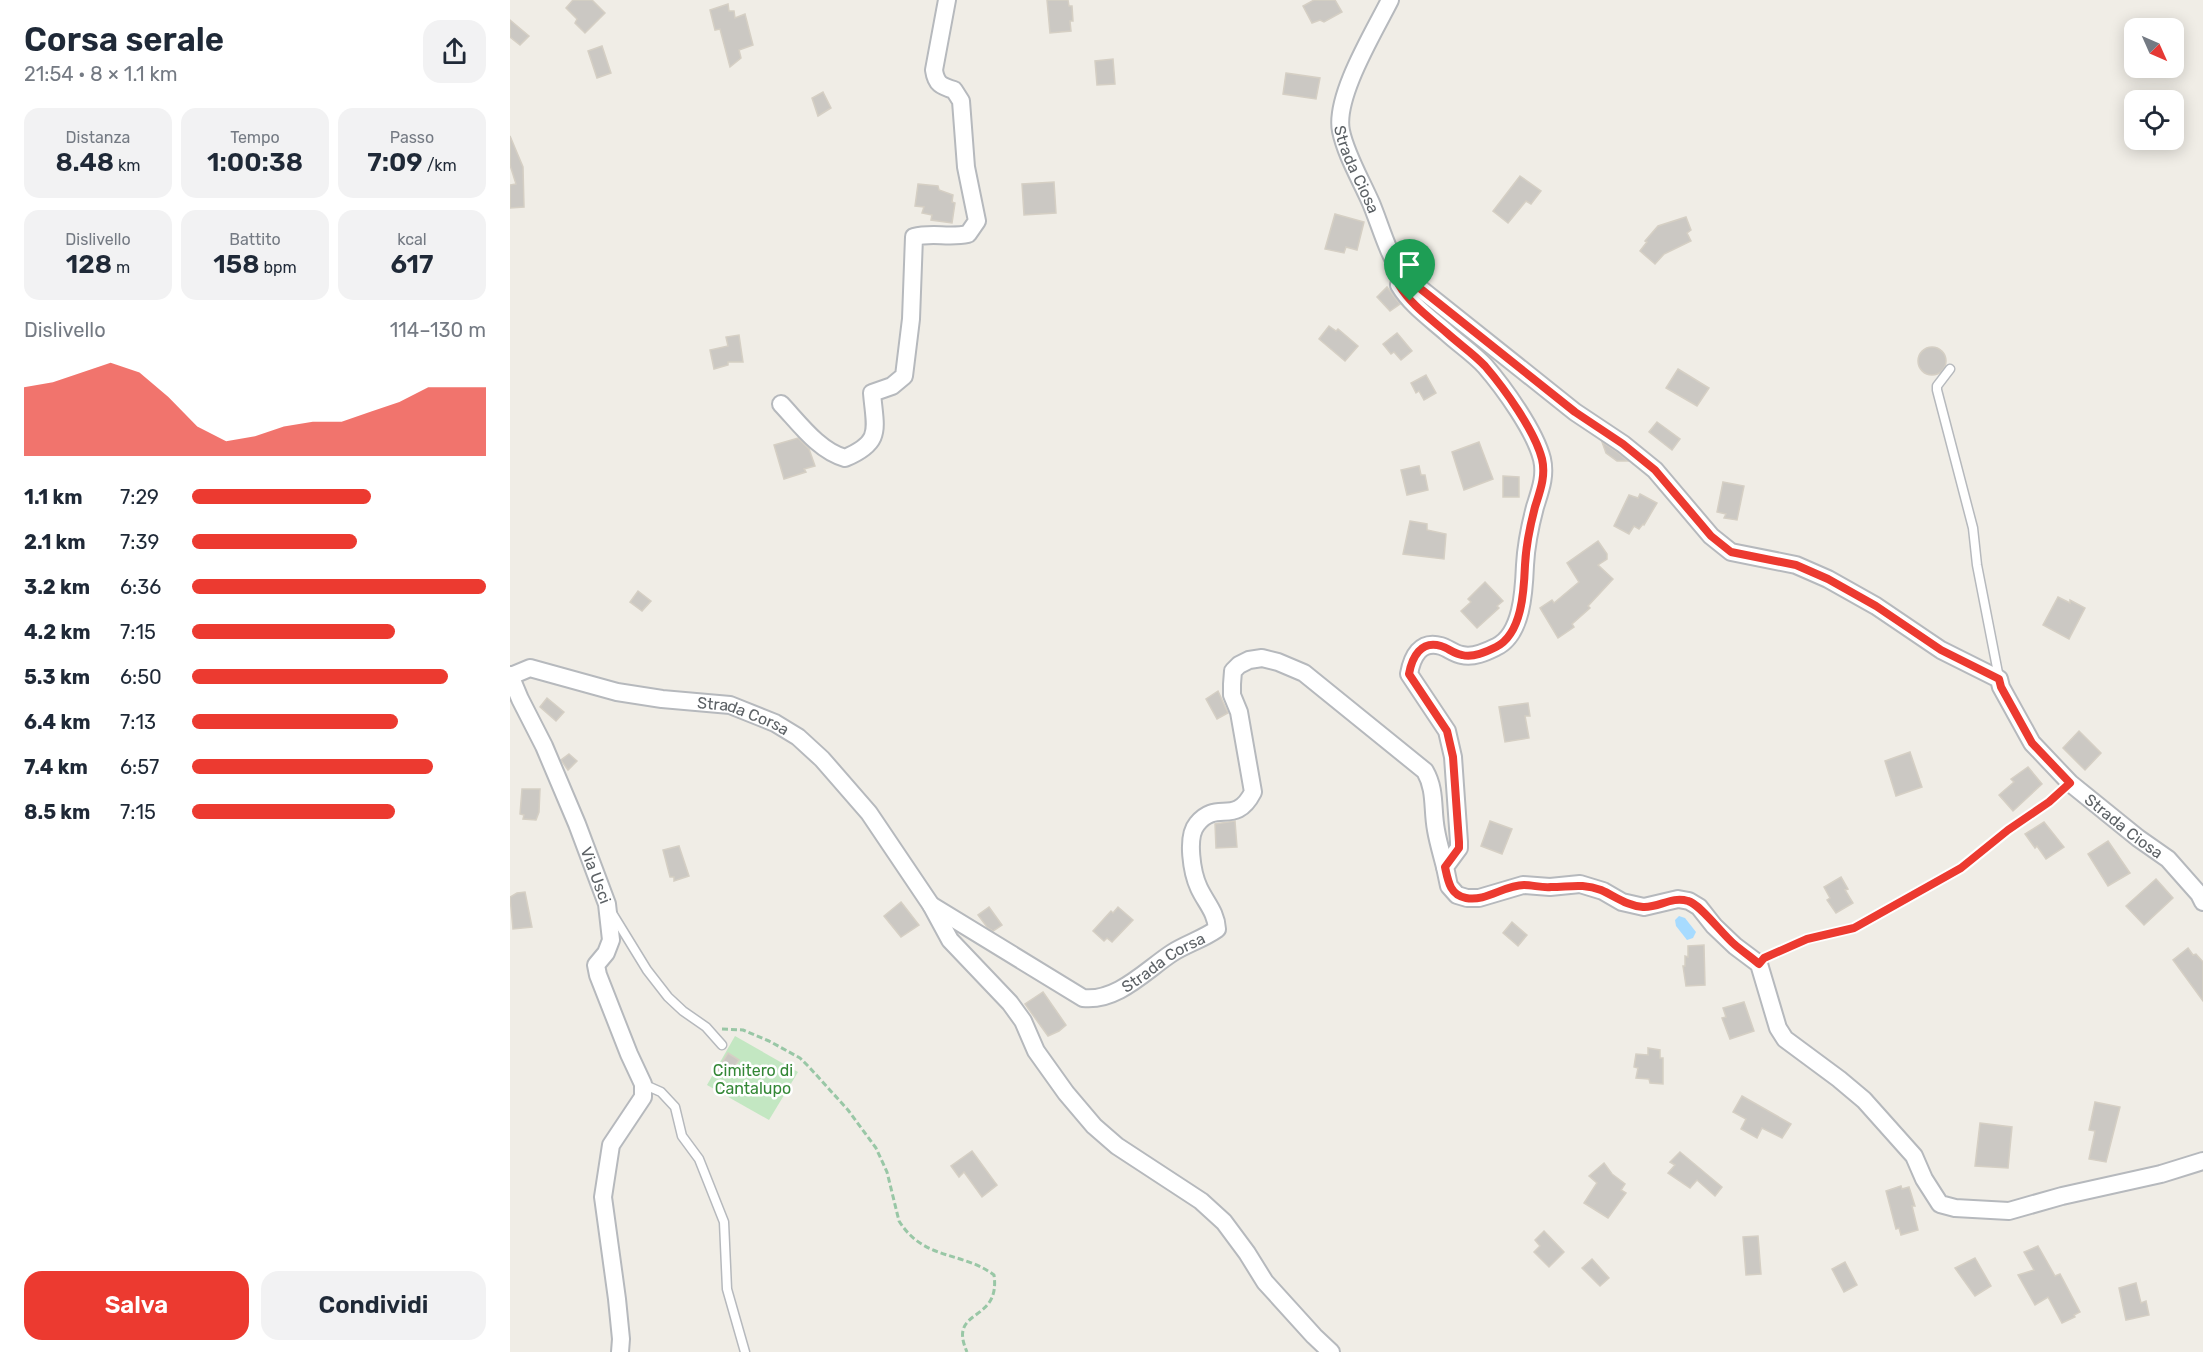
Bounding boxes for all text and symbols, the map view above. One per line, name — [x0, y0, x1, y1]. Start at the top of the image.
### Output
north arrow — [2124, 18, 2184, 78]
map controls — [2124, 18, 2184, 150]
text: Corsa serale — [24, 20, 224, 59]
button: share — [423, 20, 486, 83]
text: 21:54 · 8 × 1.1 km — [24, 62, 178, 86]
button: locate — [2124, 90, 2184, 150]
street label: Strada Ciosa — [1331, 124, 1384, 216]
text: Distanza — [66, 128, 130, 147]
text: Tempo — [230, 128, 280, 147]
text: Passo — [390, 128, 434, 147]
text: 8.48 — [55, 147, 114, 178]
text: 1:00:38 — [207, 147, 303, 178]
text: 7:09 — [367, 147, 423, 178]
text: km — [114, 156, 141, 175]
text: /km — [423, 156, 457, 175]
text: Dislivello — [65, 230, 131, 249]
text: Battito — [229, 230, 281, 249]
text: kcal — [397, 230, 427, 249]
pin — [1384, 239, 1435, 301]
icon: arrive — [1393, 248, 1426, 281]
text: 128 — [66, 249, 112, 280]
text: 158 — [213, 249, 260, 280]
text: 617 — [391, 249, 433, 280]
text: m — [112, 258, 130, 277]
text: bpm — [260, 258, 297, 277]
text: Dislivello — [24, 318, 106, 342]
text: 114–130 m — [390, 318, 486, 342]
text: 1.1 km — [24, 485, 83, 509]
text: 7:29 — [120, 485, 159, 509]
text: 2.1 km — [24, 530, 86, 554]
text: 7:39 — [120, 530, 159, 554]
text: 3.2 km — [24, 575, 90, 599]
text: 6:36 — [120, 575, 161, 599]
text: 4.2 km — [24, 620, 90, 644]
text: 7:15 — [120, 620, 156, 644]
text: 5.3 km — [24, 665, 90, 689]
text: 6:50 — [120, 665, 162, 689]
street label: Strada Corsa — [696, 693, 793, 739]
text: 6.4 km — [24, 710, 91, 734]
text: 7:13 — [120, 710, 156, 734]
text: 7.4 km — [24, 755, 88, 779]
text: 6:57 — [120, 755, 159, 779]
street label: Strada Ciosa — [2081, 789, 2167, 862]
text: 8.5 km — [24, 800, 90, 824]
text: 7:15 — [120, 800, 156, 824]
street label: Via Usci — [577, 844, 615, 906]
street label: Strada Corsa — [1118, 928, 1208, 996]
park label: Cimitero di Cantalupo — [713, 1061, 793, 1098]
button: Salva — [24, 1271, 249, 1340]
button: Condividi — [261, 1271, 486, 1340]

